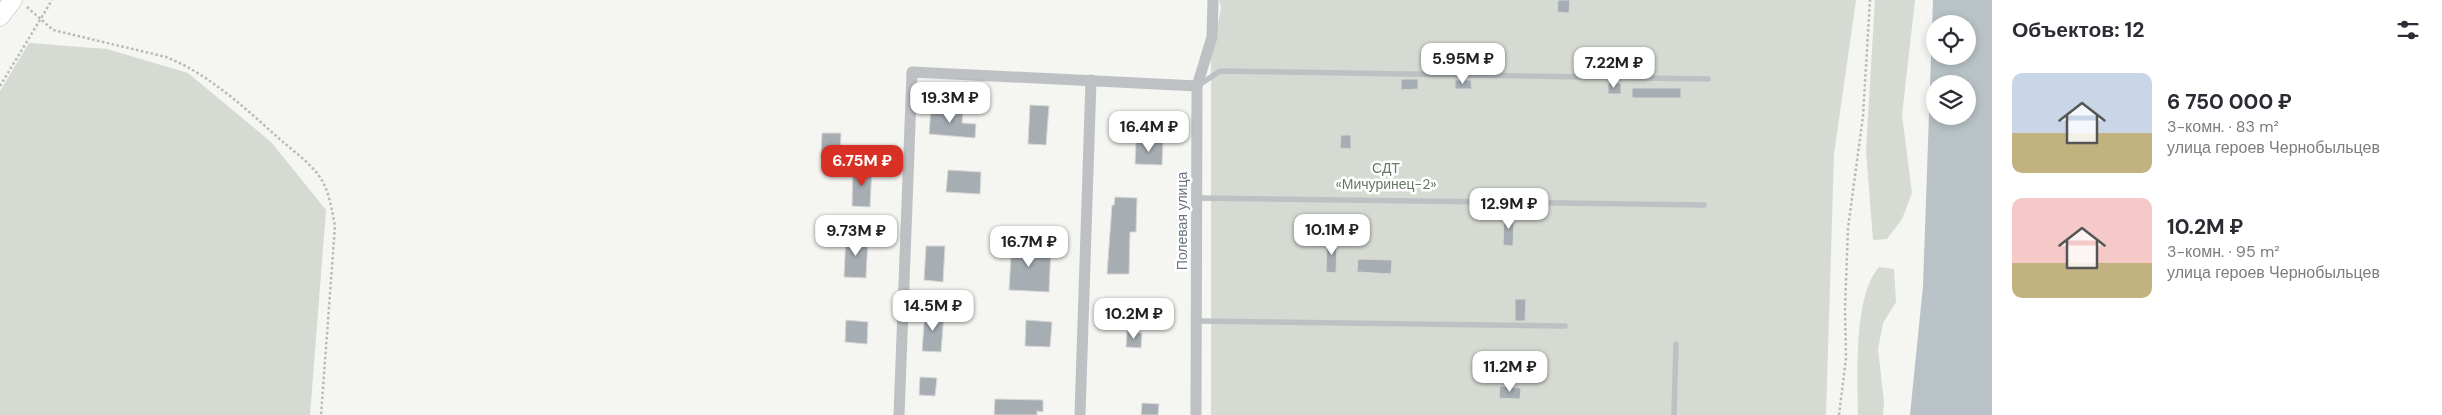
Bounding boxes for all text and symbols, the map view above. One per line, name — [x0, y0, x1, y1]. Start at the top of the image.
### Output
map controls — [1926, 15, 1976, 125]
button: locate — [1926, 15, 1976, 65]
text: Объектов: 12 — [2012, 16, 2144, 44]
icon: filters — [2394, 16, 2422, 44]
pin: 5.95M ₽ — [1417, 42, 1509, 85]
pin: 7.22M ₽ — [1568, 46, 1660, 89]
text: 5.95M ₽ — [1432, 48, 1494, 69]
text: 7.22M ₽ — [1585, 52, 1643, 73]
button: layers — [1926, 75, 1976, 125]
pin: 19.3M ₽ — [904, 82, 996, 124]
text: 19.3M ₽ — [921, 87, 979, 108]
text: 6 750 000 ₽ — [2167, 88, 2292, 116]
icon: home — [2052, 93, 2112, 153]
pin: 16.4M ₽ — [1103, 110, 1195, 153]
text: 16.4M ₽ — [1120, 116, 1178, 137]
text: 3-комн. · 83 m² — [2167, 116, 2279, 137]
text: улица героев Чернобыльцев — [2167, 137, 2380, 158]
pin: 6.75M ₽ — [816, 144, 908, 187]
text: 6.75M ₽ — [832, 150, 892, 171]
park label: СДТ «Мичуринец-2» — [1335, 159, 1437, 193]
street label: Полевая улица — [1173, 172, 1191, 270]
pin: 12.9M ₽ — [1463, 188, 1555, 230]
text: 12.9M ₽ — [1480, 193, 1538, 214]
text: 10.2M ₽ — [2167, 213, 2243, 241]
pin: 9.73M ₽ — [810, 214, 902, 257]
pin: 10.1M ₽ — [1286, 214, 1378, 256]
icon: home — [2052, 218, 2112, 278]
text: 10.1M ₽ — [1305, 219, 1359, 240]
text: 9.73M ₽ — [826, 220, 886, 241]
pin: 16.7M ₽ — [983, 226, 1075, 268]
text: 16.7M ₽ — [1001, 231, 1057, 252]
text: 3-комн. · 95 m² — [2167, 241, 2279, 262]
text: улица героев Чернобыльцев — [2167, 262, 2380, 283]
pin: 14.5M ₽ — [887, 290, 979, 332]
text: 14.5M ₽ — [904, 295, 962, 316]
pin: 10.2M ₽ — [1088, 298, 1180, 340]
text: 10.2M ₽ — [1105, 303, 1163, 324]
pin: 11.2M ₽ — [1464, 350, 1556, 393]
text: 11.2M ₽ — [1483, 356, 1537, 377]

